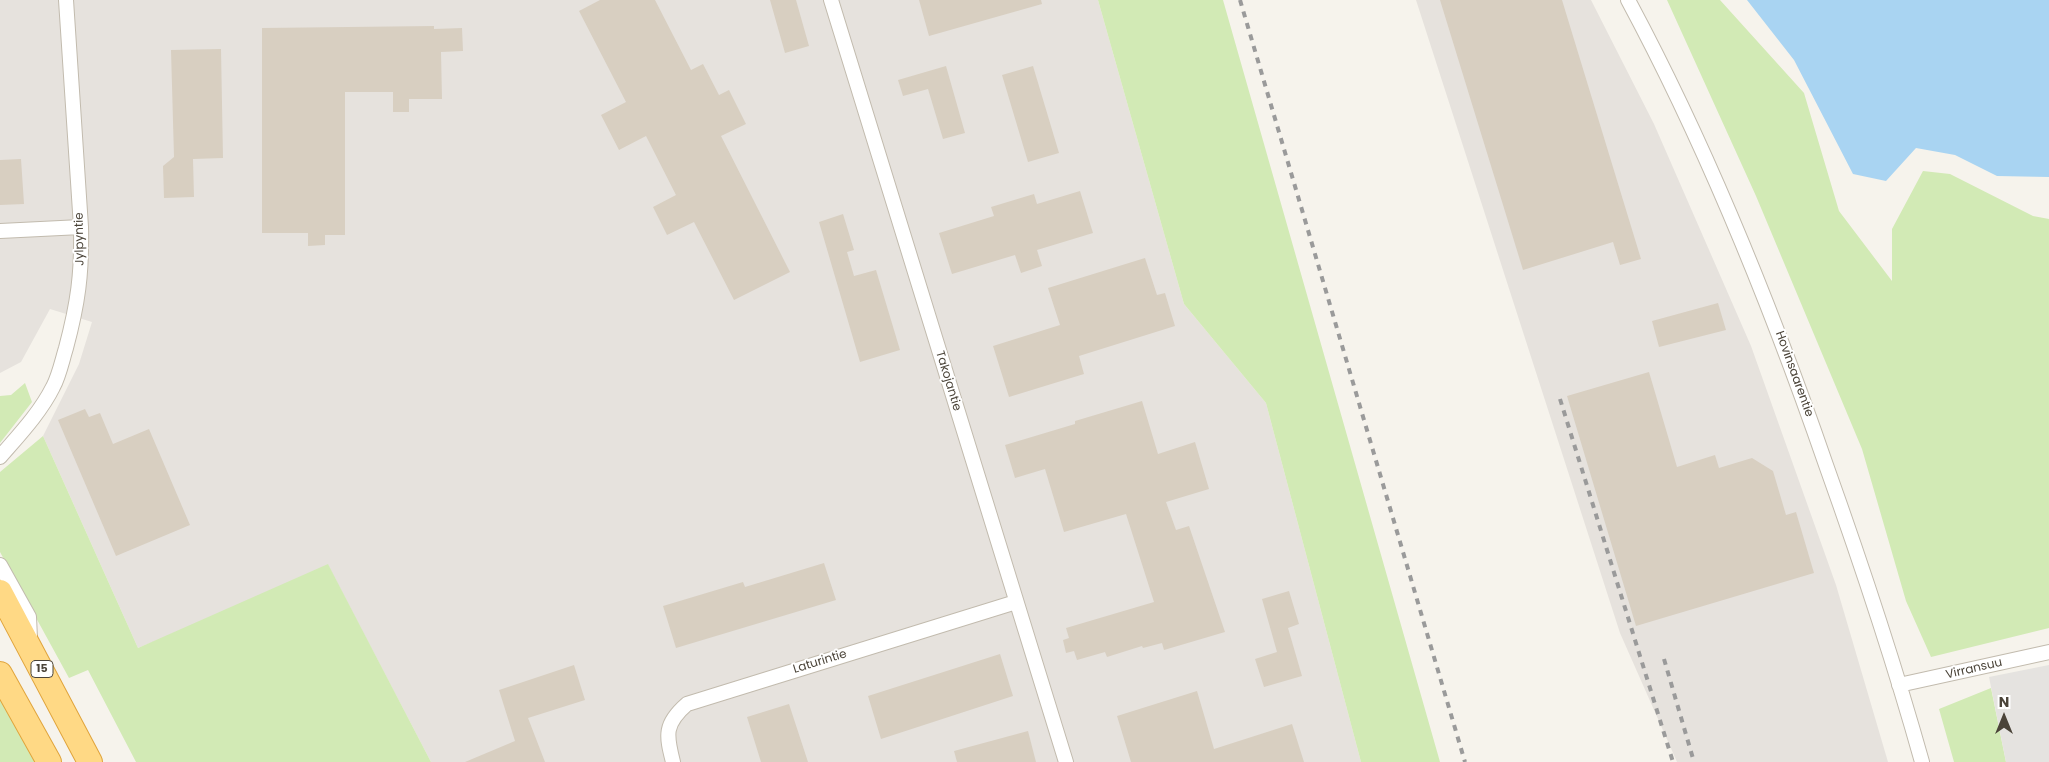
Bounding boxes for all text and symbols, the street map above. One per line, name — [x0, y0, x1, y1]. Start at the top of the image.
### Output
street label: Jylpyntie — [72, 212, 88, 266]
street label: Hovinsaarentie — [1772, 329, 1816, 419]
street label: Takojantie — [932, 349, 964, 413]
street label: Laturintie — [791, 647, 849, 677]
street label: Virransuu — [1944, 656, 2004, 682]
road number: 15 — [31, 661, 53, 678]
north arrow — [1979, 692, 2029, 742]
text: N — [1999, 692, 2009, 712]

